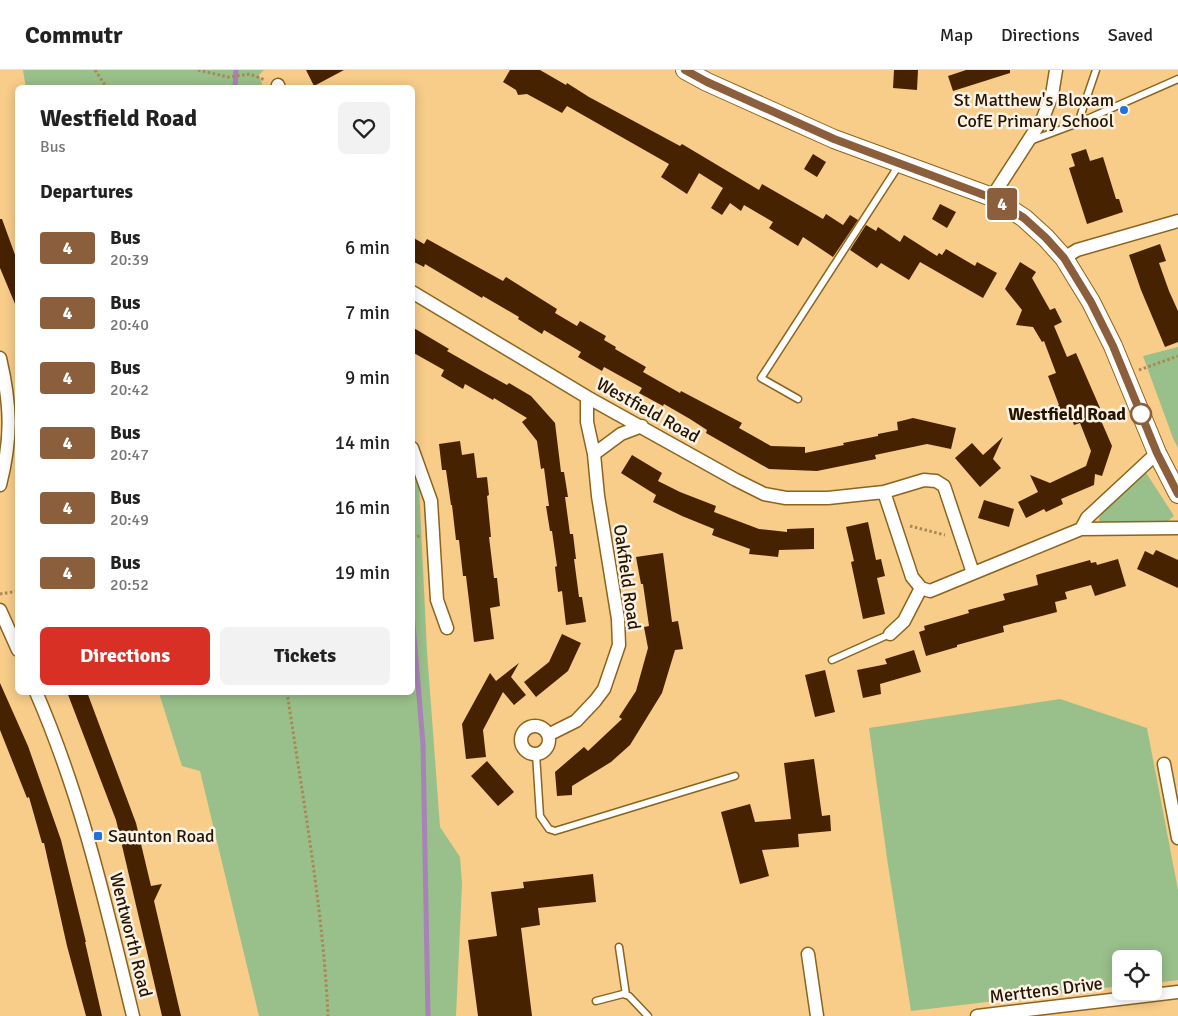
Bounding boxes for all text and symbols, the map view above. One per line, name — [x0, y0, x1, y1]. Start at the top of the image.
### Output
text: Commutr — [25, 20, 123, 50]
text: Map — [940, 24, 973, 46]
text: Directions — [1001, 24, 1080, 46]
text: Saved — [1108, 24, 1153, 46]
place label: St Matthew's Bloxam CofE Primary School — [954, 89, 1114, 132]
button: heart — [338, 102, 390, 154]
text: Westfield Road — [40, 103, 197, 133]
marker: St Matthew's Bloxam CofE Primary School — [1118, 104, 1130, 116]
text: Bus — [40, 137, 65, 157]
text: Departures — [40, 180, 133, 204]
line badge: 4 — [986, 188, 1018, 220]
text: 4 — [997, 193, 1007, 215]
text: Bus — [110, 226, 141, 250]
text: 6 min — [345, 236, 390, 260]
text: 4 — [63, 237, 72, 259]
text: 20:39 — [110, 250, 149, 270]
text: Bus — [110, 291, 141, 315]
text: 7 min — [345, 301, 390, 325]
text: 4 — [63, 302, 72, 324]
text: 20:40 — [110, 315, 149, 335]
text: Bus — [110, 356, 141, 380]
text: 9 min — [345, 366, 390, 390]
text: 4 — [63, 367, 72, 389]
street label: Westfield Road — [592, 373, 704, 447]
text: 20:42 — [110, 380, 149, 400]
place label: Westfield Road — [1008, 403, 1126, 425]
marker: Westfield Road — [1130, 403, 1152, 425]
text: Bus — [110, 421, 141, 445]
text: 14 min — [335, 431, 390, 455]
text: 4 — [63, 432, 72, 454]
text: 20:47 — [110, 445, 149, 465]
text: Bus — [110, 486, 141, 510]
text: 16 min — [335, 496, 390, 520]
text: 4 — [63, 497, 72, 519]
text: 20:49 — [110, 510, 149, 530]
street label: Oakfield Road — [609, 523, 645, 631]
text: Bus — [110, 551, 141, 575]
text: 19 min — [335, 561, 390, 585]
text: 4 — [63, 562, 72, 584]
text: 20:52 — [110, 575, 149, 595]
button: Directions — [40, 627, 210, 685]
button: Tickets — [220, 627, 390, 685]
place label: Saunton Road — [108, 825, 215, 847]
marker: Saunton Road — [92, 830, 104, 842]
street label: Wentworth Road — [105, 870, 157, 1000]
map controls — [1112, 950, 1162, 1000]
button: locate — [1112, 950, 1162, 1000]
street label: Merttens Drive — [988, 972, 1104, 1008]

